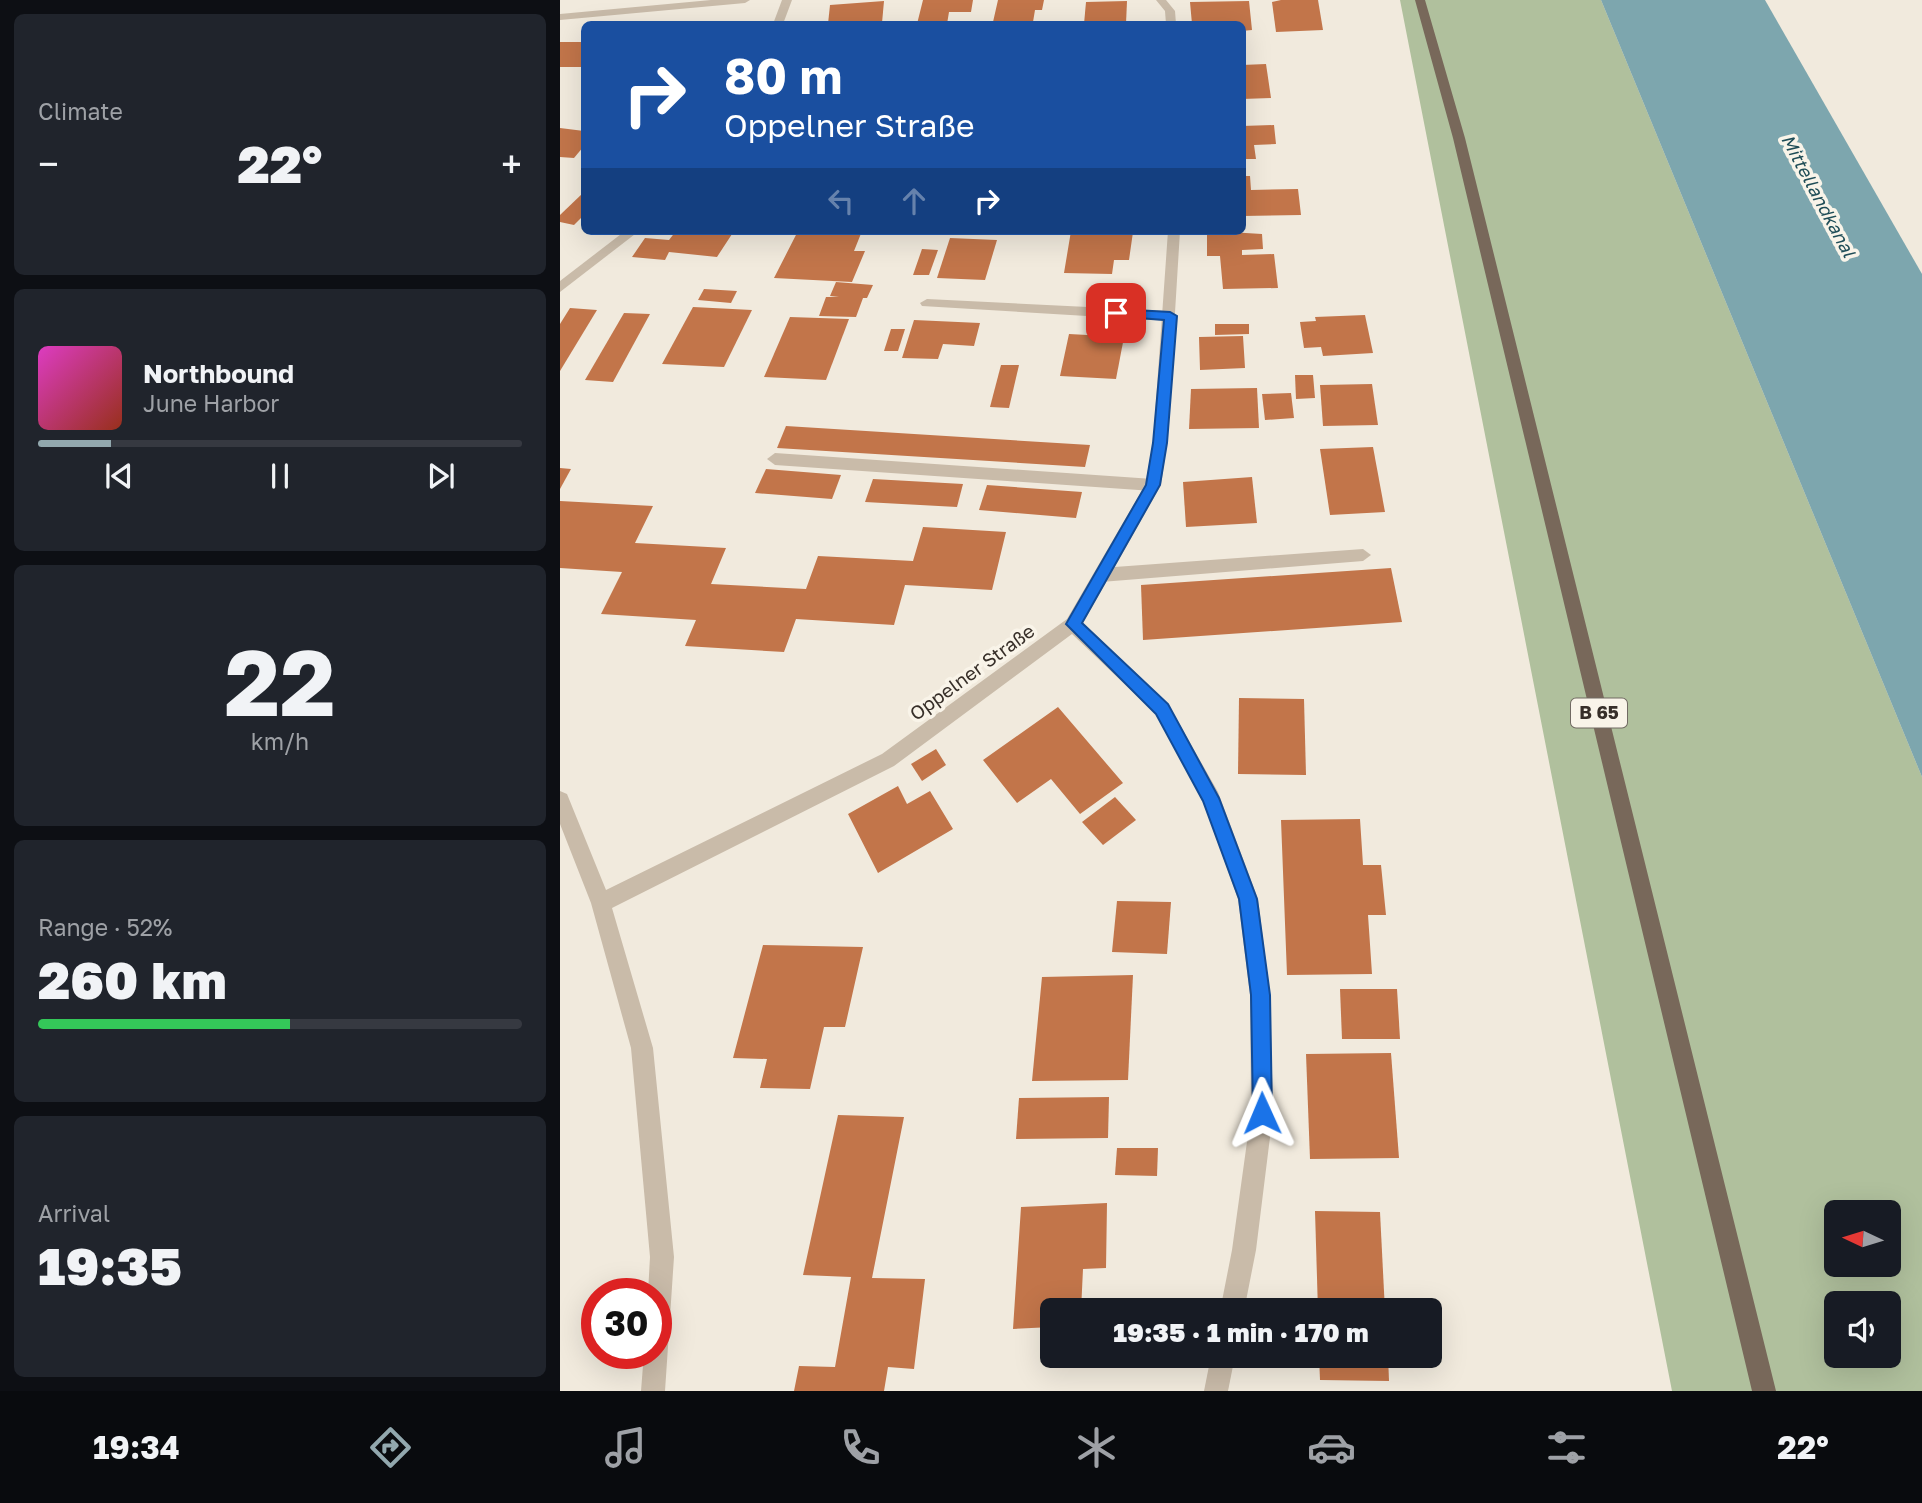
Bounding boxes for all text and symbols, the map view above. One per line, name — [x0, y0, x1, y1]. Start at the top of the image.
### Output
text: 80 m — [724, 46, 842, 105]
icon: right — [609, 49, 700, 140]
text: Climate — [38, 97, 123, 125]
text: Oppelner Straße — [724, 106, 975, 144]
water label: Mittellandkanal — [1777, 130, 1861, 262]
text: 22° — [238, 132, 322, 194]
text: − — [38, 141, 59, 186]
text: + — [501, 141, 522, 186]
icon: left — [822, 182, 860, 220]
icon: ahead — [895, 182, 933, 220]
icon: right — [968, 182, 1006, 220]
pin — [1086, 283, 1146, 343]
icon: arrive — [1097, 294, 1135, 332]
text: Northbound — [143, 358, 294, 389]
text: June Harbor — [143, 389, 279, 417]
icon: previous — [100, 457, 138, 495]
icon: pause — [261, 457, 299, 495]
icon: next — [422, 457, 460, 495]
street label: Oppelner Straße — [905, 619, 1039, 725]
text: 22 — [224, 627, 336, 736]
road number: B 65 — [1571, 698, 1627, 728]
text: km/h — [251, 727, 309, 755]
text: Range · 52% — [38, 913, 172, 941]
text: 260 km — [38, 948, 227, 1010]
position arrow — [1225, 1076, 1299, 1150]
text: Arrival — [38, 1199, 110, 1227]
north arrow — [1824, 1200, 1900, 1278]
map controls — [1824, 1200, 1901, 1368]
text: 19:35 — [38, 1234, 182, 1296]
speed limit sign: 30 — [581, 1278, 672, 1369]
button: sound — [1824, 1291, 1901, 1368]
text: 19:35 · 1 min · 170 m — [1113, 1317, 1369, 1348]
icon: directions — [366, 1423, 415, 1472]
icon: music — [601, 1423, 650, 1472]
icon: phone — [836, 1423, 885, 1472]
icon: climate — [1072, 1423, 1121, 1472]
icon: car — [1307, 1423, 1356, 1472]
icon: filters — [1542, 1423, 1591, 1472]
text: 19:34 — [93, 1428, 180, 1466]
text: 22° — [1777, 1428, 1829, 1466]

